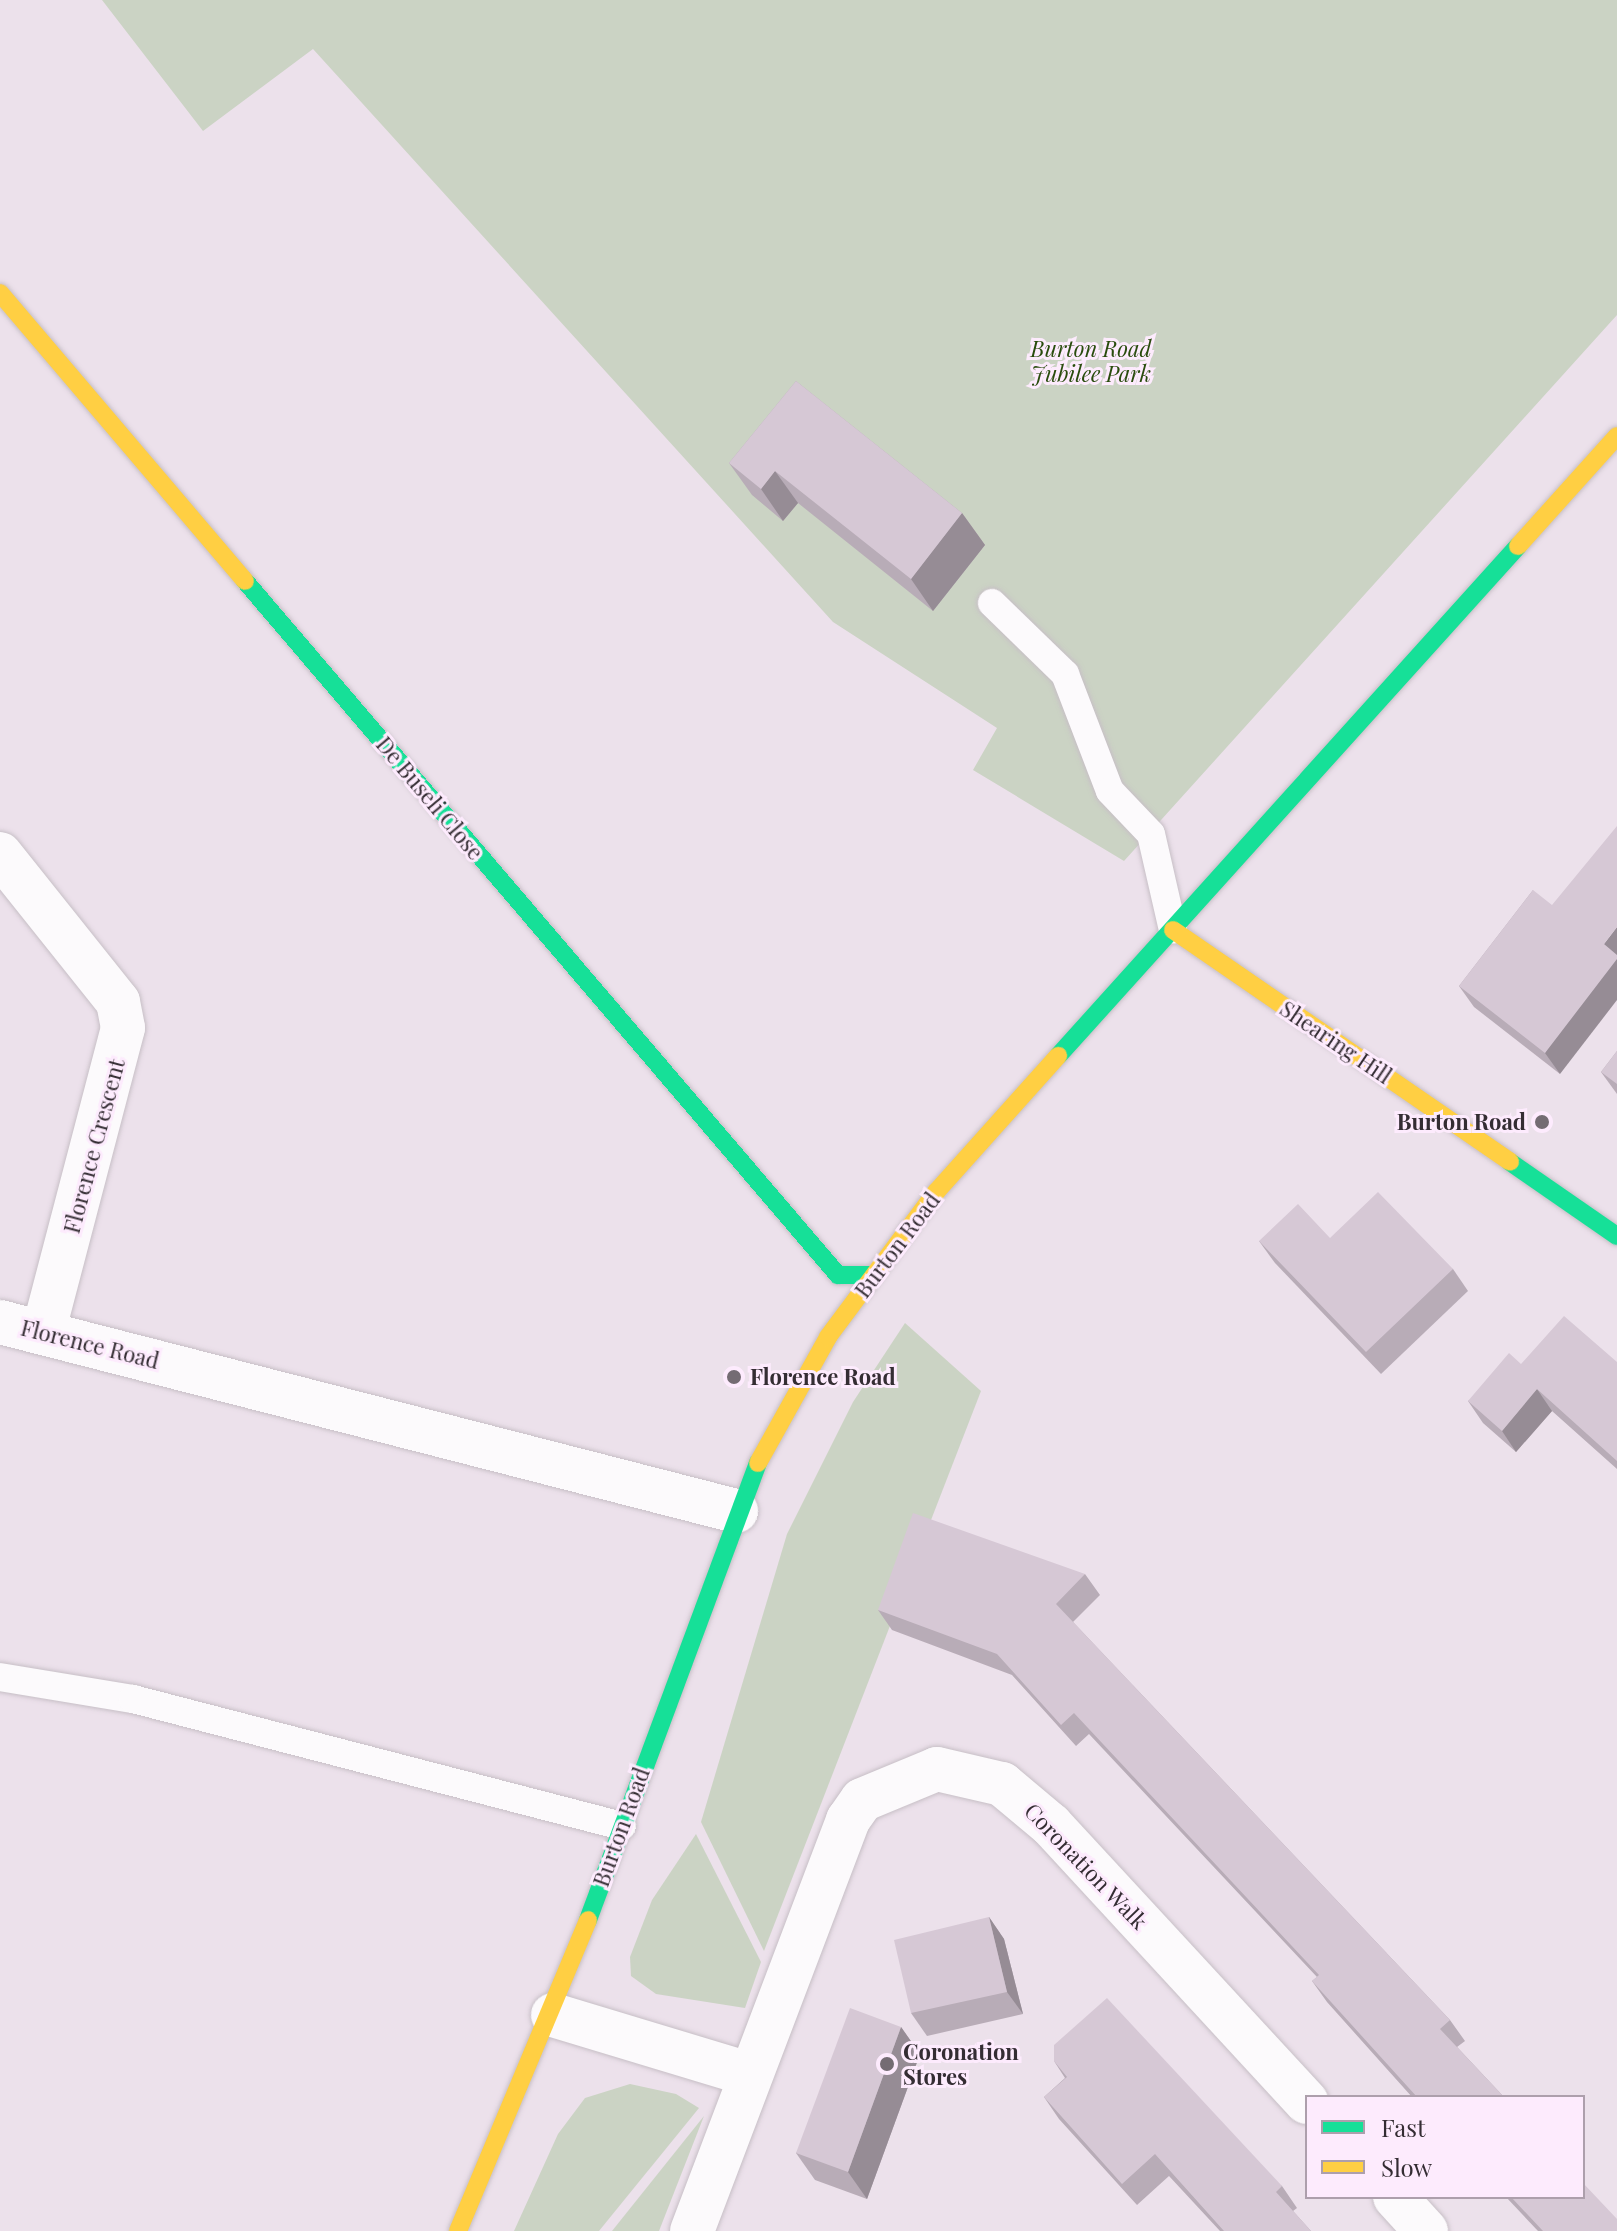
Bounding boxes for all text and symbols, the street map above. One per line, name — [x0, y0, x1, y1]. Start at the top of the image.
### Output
park label: Burton Road Jubilee Park — [1031, 335, 1151, 386]
street label: De Buseli Close — [371, 731, 489, 865]
street label: Shearing Hill — [1275, 995, 1397, 1089]
street label: Florence Crescent — [58, 1056, 130, 1236]
place label: Burton Road — [1397, 1109, 1526, 1135]
marker: Burton Road — [1533, 1113, 1551, 1131]
street label: Burton Road — [849, 1187, 945, 1303]
street label: Florence Road — [18, 1314, 162, 1374]
place label: Florence Road — [750, 1364, 896, 1390]
marker: Florence Road — [725, 1368, 743, 1386]
street label: Burton Road — [587, 1764, 655, 1890]
street label: Coronation Walk — [1019, 1797, 1153, 1935]
place label: Coronation Stores — [903, 2038, 1019, 2090]
marker: Coronation Stores — [878, 2055, 896, 2073]
legend — [1305, 2095, 1585, 2199]
text: Fast — [1381, 2111, 1426, 2143]
text: Slow — [1381, 2151, 1432, 2183]

